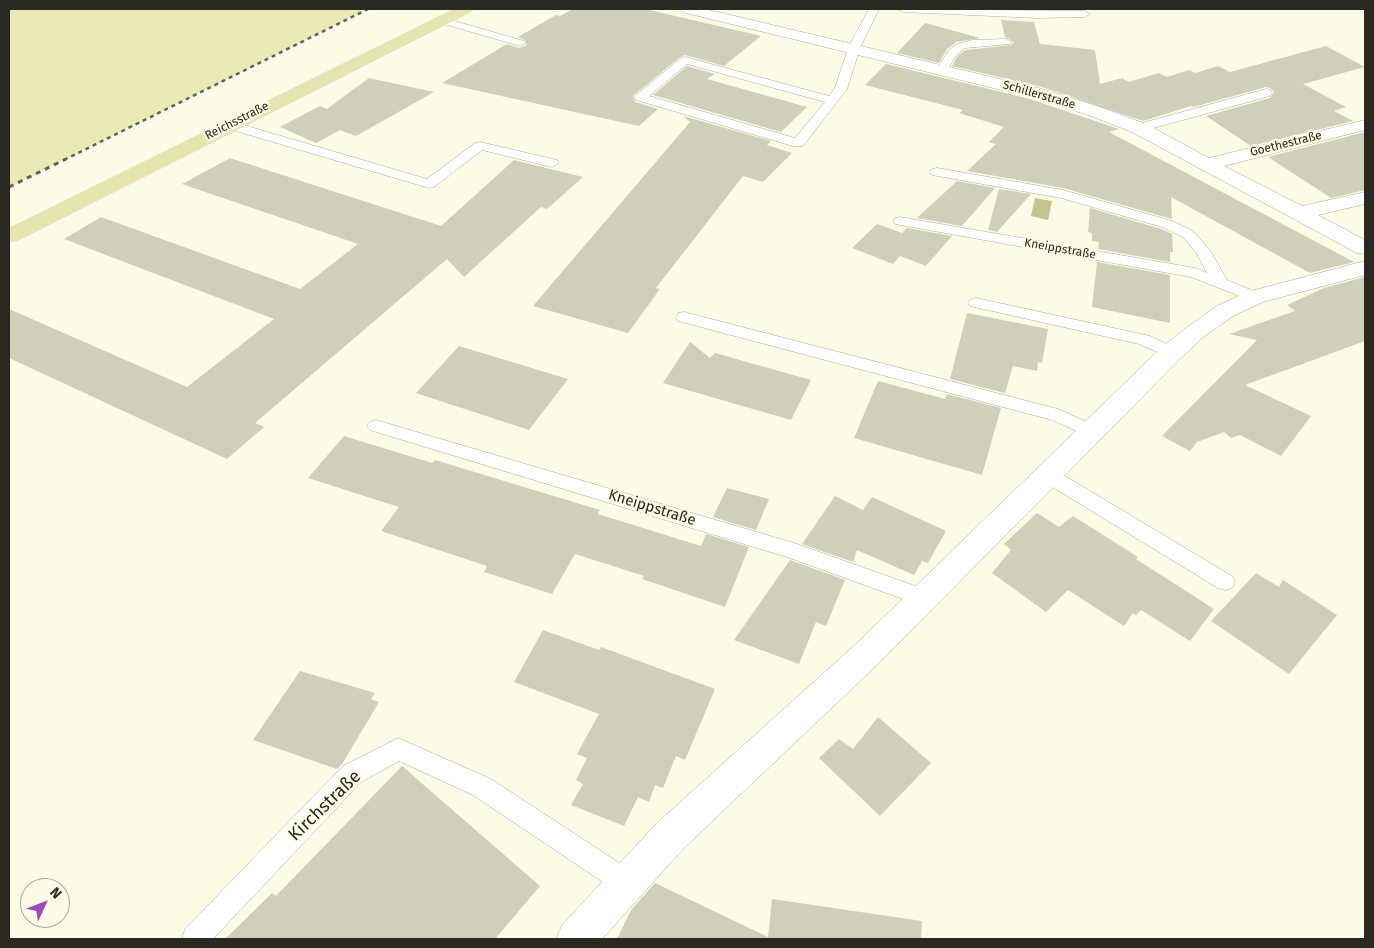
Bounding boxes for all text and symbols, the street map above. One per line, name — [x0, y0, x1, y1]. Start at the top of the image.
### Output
street label: Schillerstraße — [1001, 78, 1077, 112]
street label: Reichsstraße — [203, 99, 271, 143]
street label: Goethestraße — [1249, 128, 1323, 160]
street label: Kneippstraße — [1023, 236, 1097, 262]
street label: Kneippstraße — [606, 486, 698, 530]
street label: Kirchstraße — [284, 766, 366, 846]
north arrow — [20, 878, 70, 928]
text: N — [46, 884, 65, 902]

